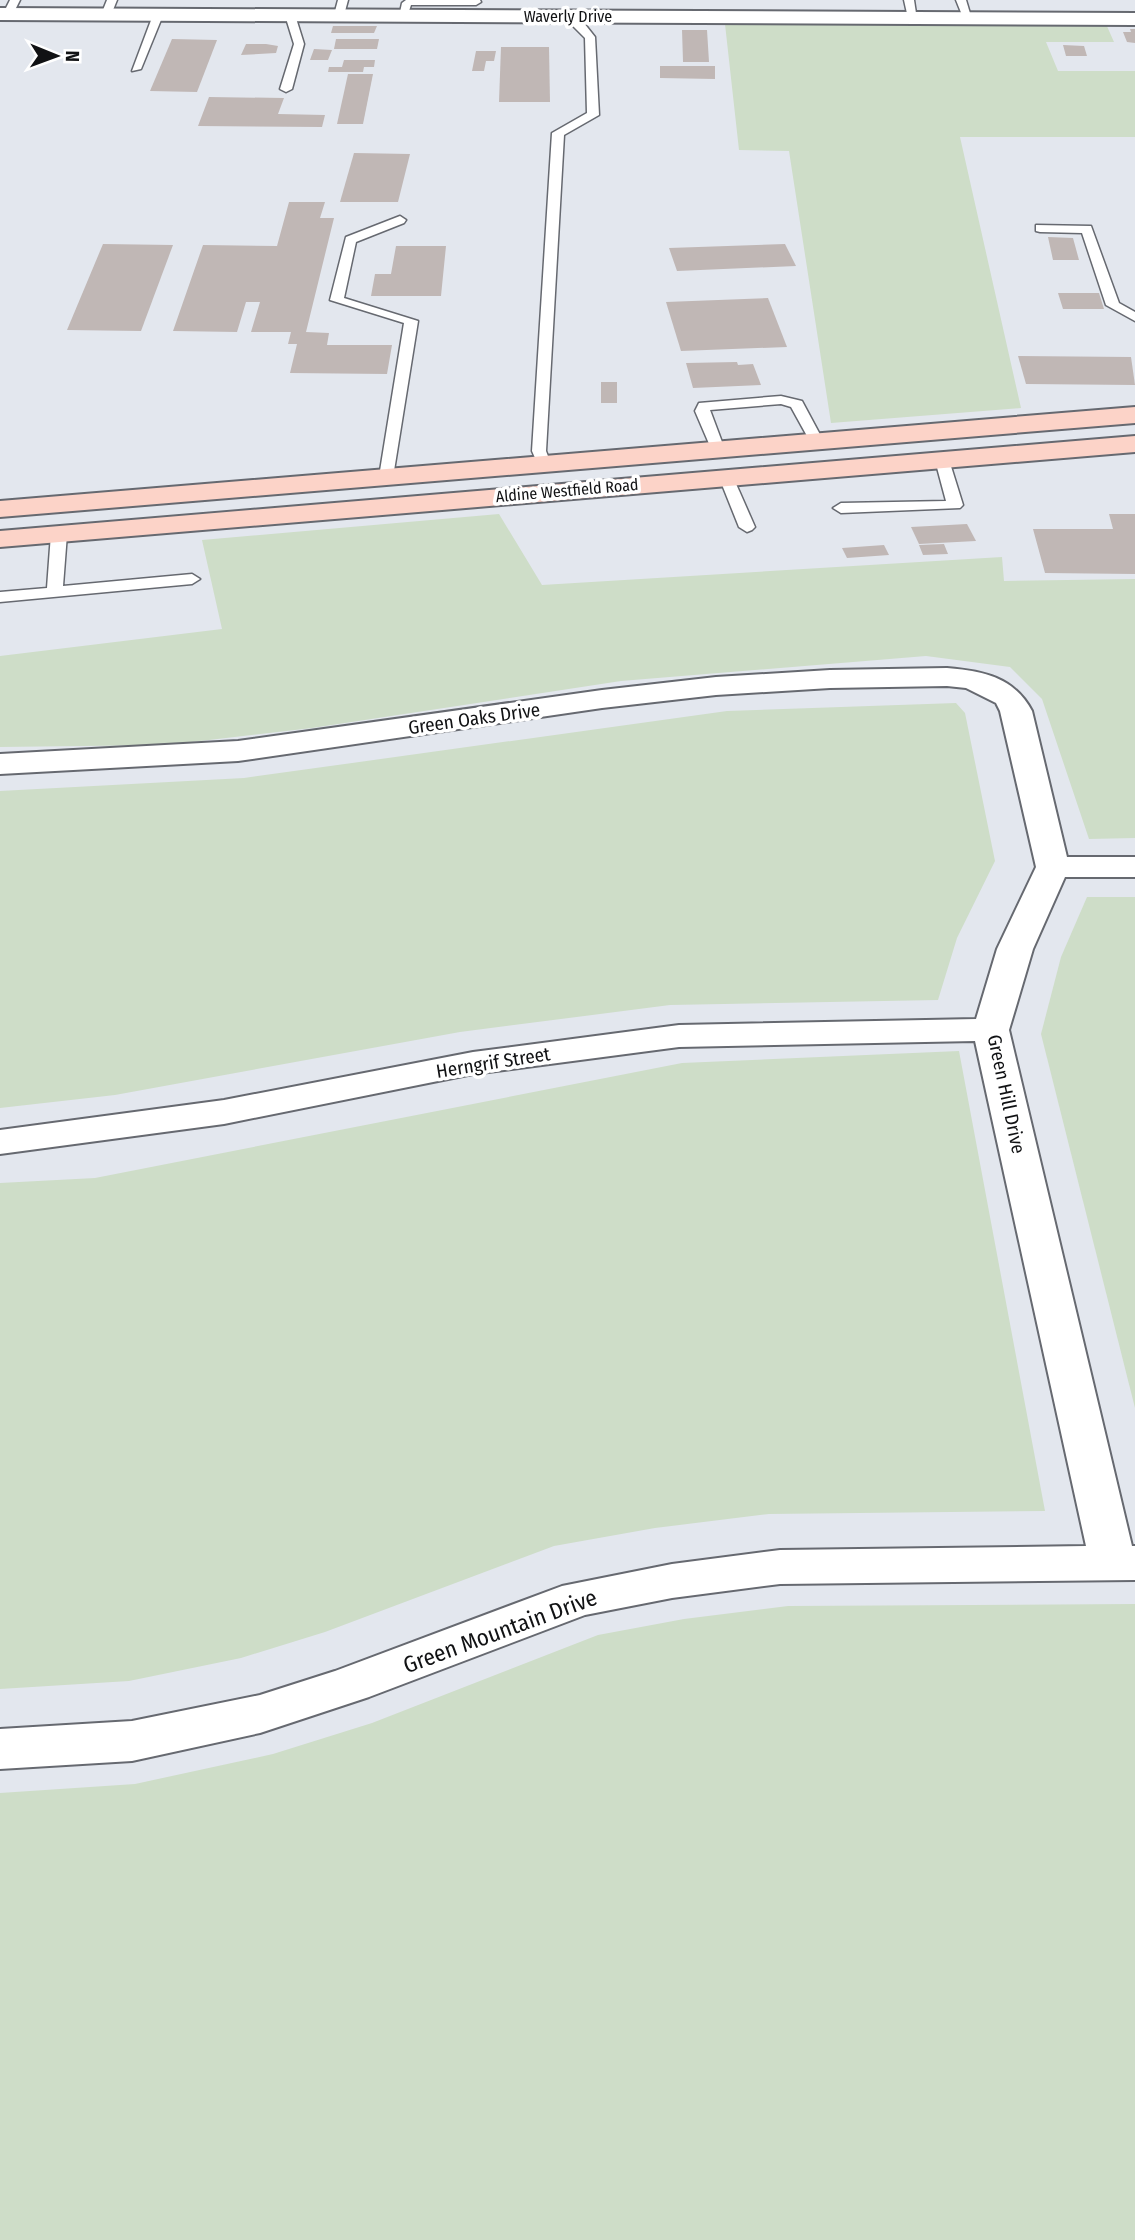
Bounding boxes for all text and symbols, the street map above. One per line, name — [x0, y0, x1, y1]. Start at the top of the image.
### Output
street label: Waverly Drive — [524, 7, 612, 26]
north arrow — [21, 21, 91, 91]
text: N — [61, 50, 84, 62]
street label: Aldine Westfield Road — [495, 475, 639, 506]
street label: Green Oaks Drive — [407, 698, 541, 739]
street label: Green Hill Drive — [983, 1032, 1030, 1156]
street label: Herngrif Street — [435, 1042, 552, 1083]
street label: Green Mountain Drive — [399, 1583, 601, 1679]

